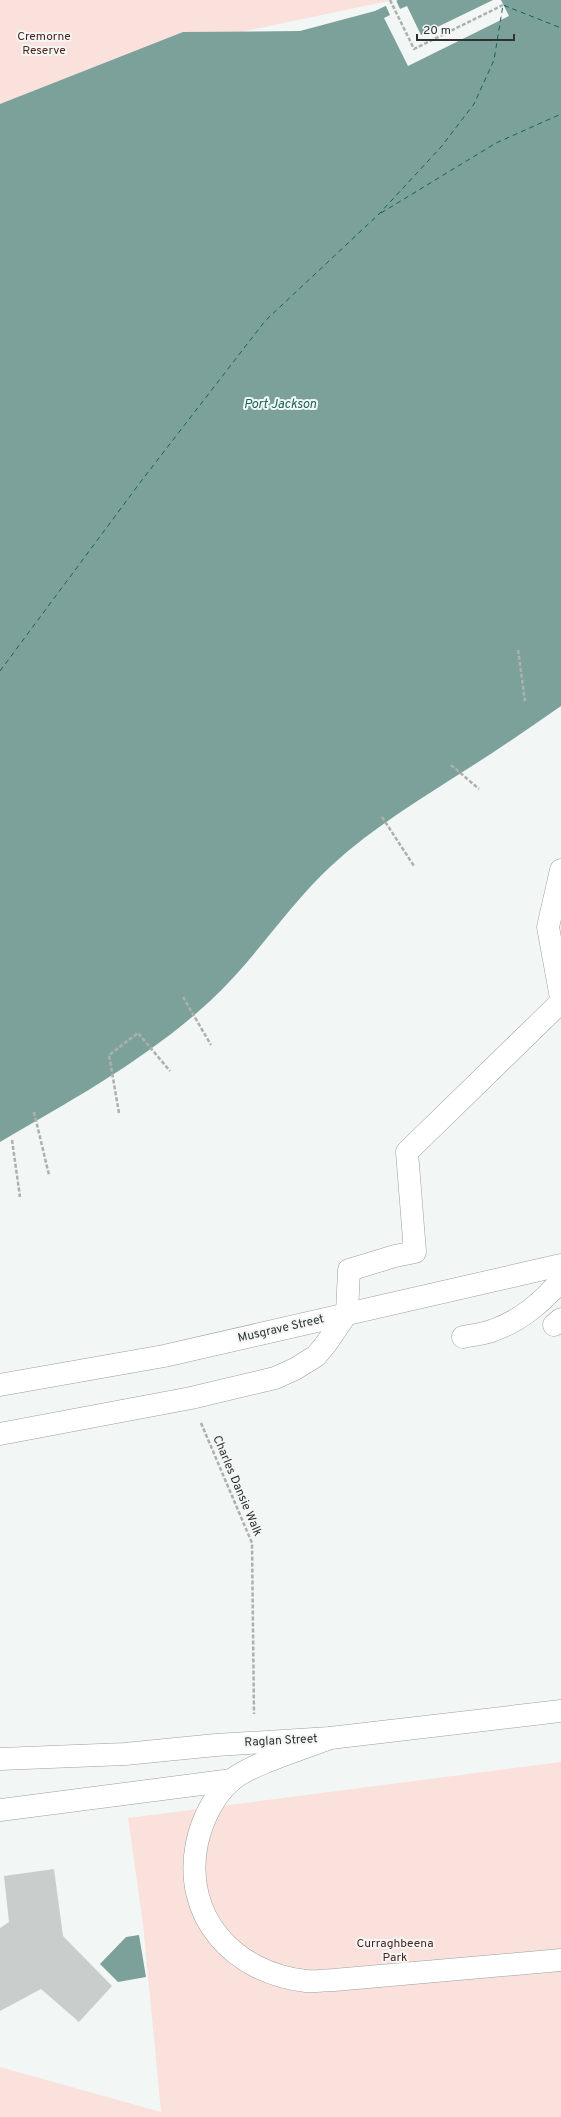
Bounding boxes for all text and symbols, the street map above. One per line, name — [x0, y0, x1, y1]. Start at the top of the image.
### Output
scale bar — [417, 16, 514, 42]
text: 20 m — [423, 23, 451, 39]
park label: Cremorne Reserve — [17, 29, 71, 59]
water label: Port Jackson — [244, 397, 316, 413]
street label: Musgrave Street — [236, 1311, 326, 1347]
street label: Charles Dansie Walk — [209, 1433, 265, 1539]
street label: Raglan Street — [244, 1731, 318, 1751]
park label: Curraghbeena Park — [357, 1936, 433, 1966]

